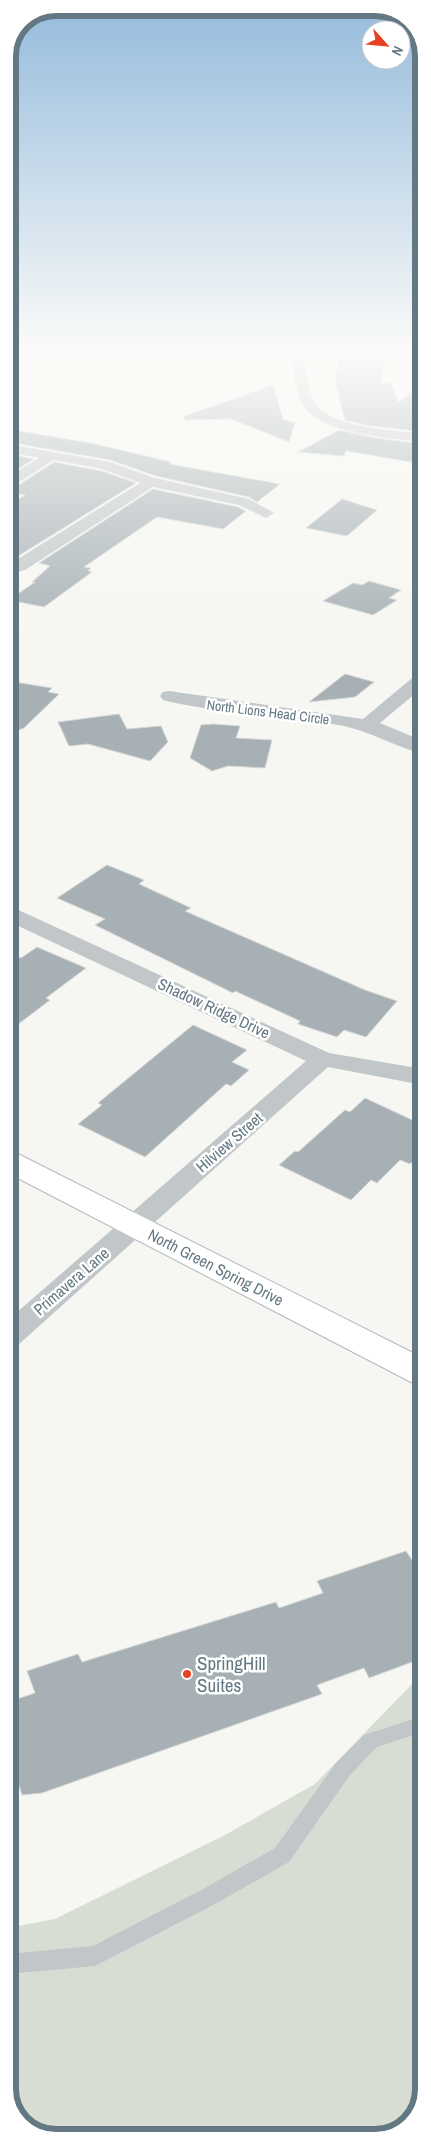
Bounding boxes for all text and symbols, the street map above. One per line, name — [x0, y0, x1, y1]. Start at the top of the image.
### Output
north arrow — [361, 20, 411, 70]
text: N — [388, 43, 407, 59]
street label: North Lions Head Circle — [206, 696, 330, 728]
street label: Shadow Ridge Drive — [154, 972, 274, 1044]
street label: Hilview Street — [191, 1107, 267, 1177]
street label: North Green Spring Drive — [144, 1223, 288, 1311]
street label: Primavera Lane — [29, 1242, 113, 1320]
place label: SpringHill Suites — [197, 1650, 265, 1698]
marker: SpringHill Suites — [181, 1668, 193, 1680]

